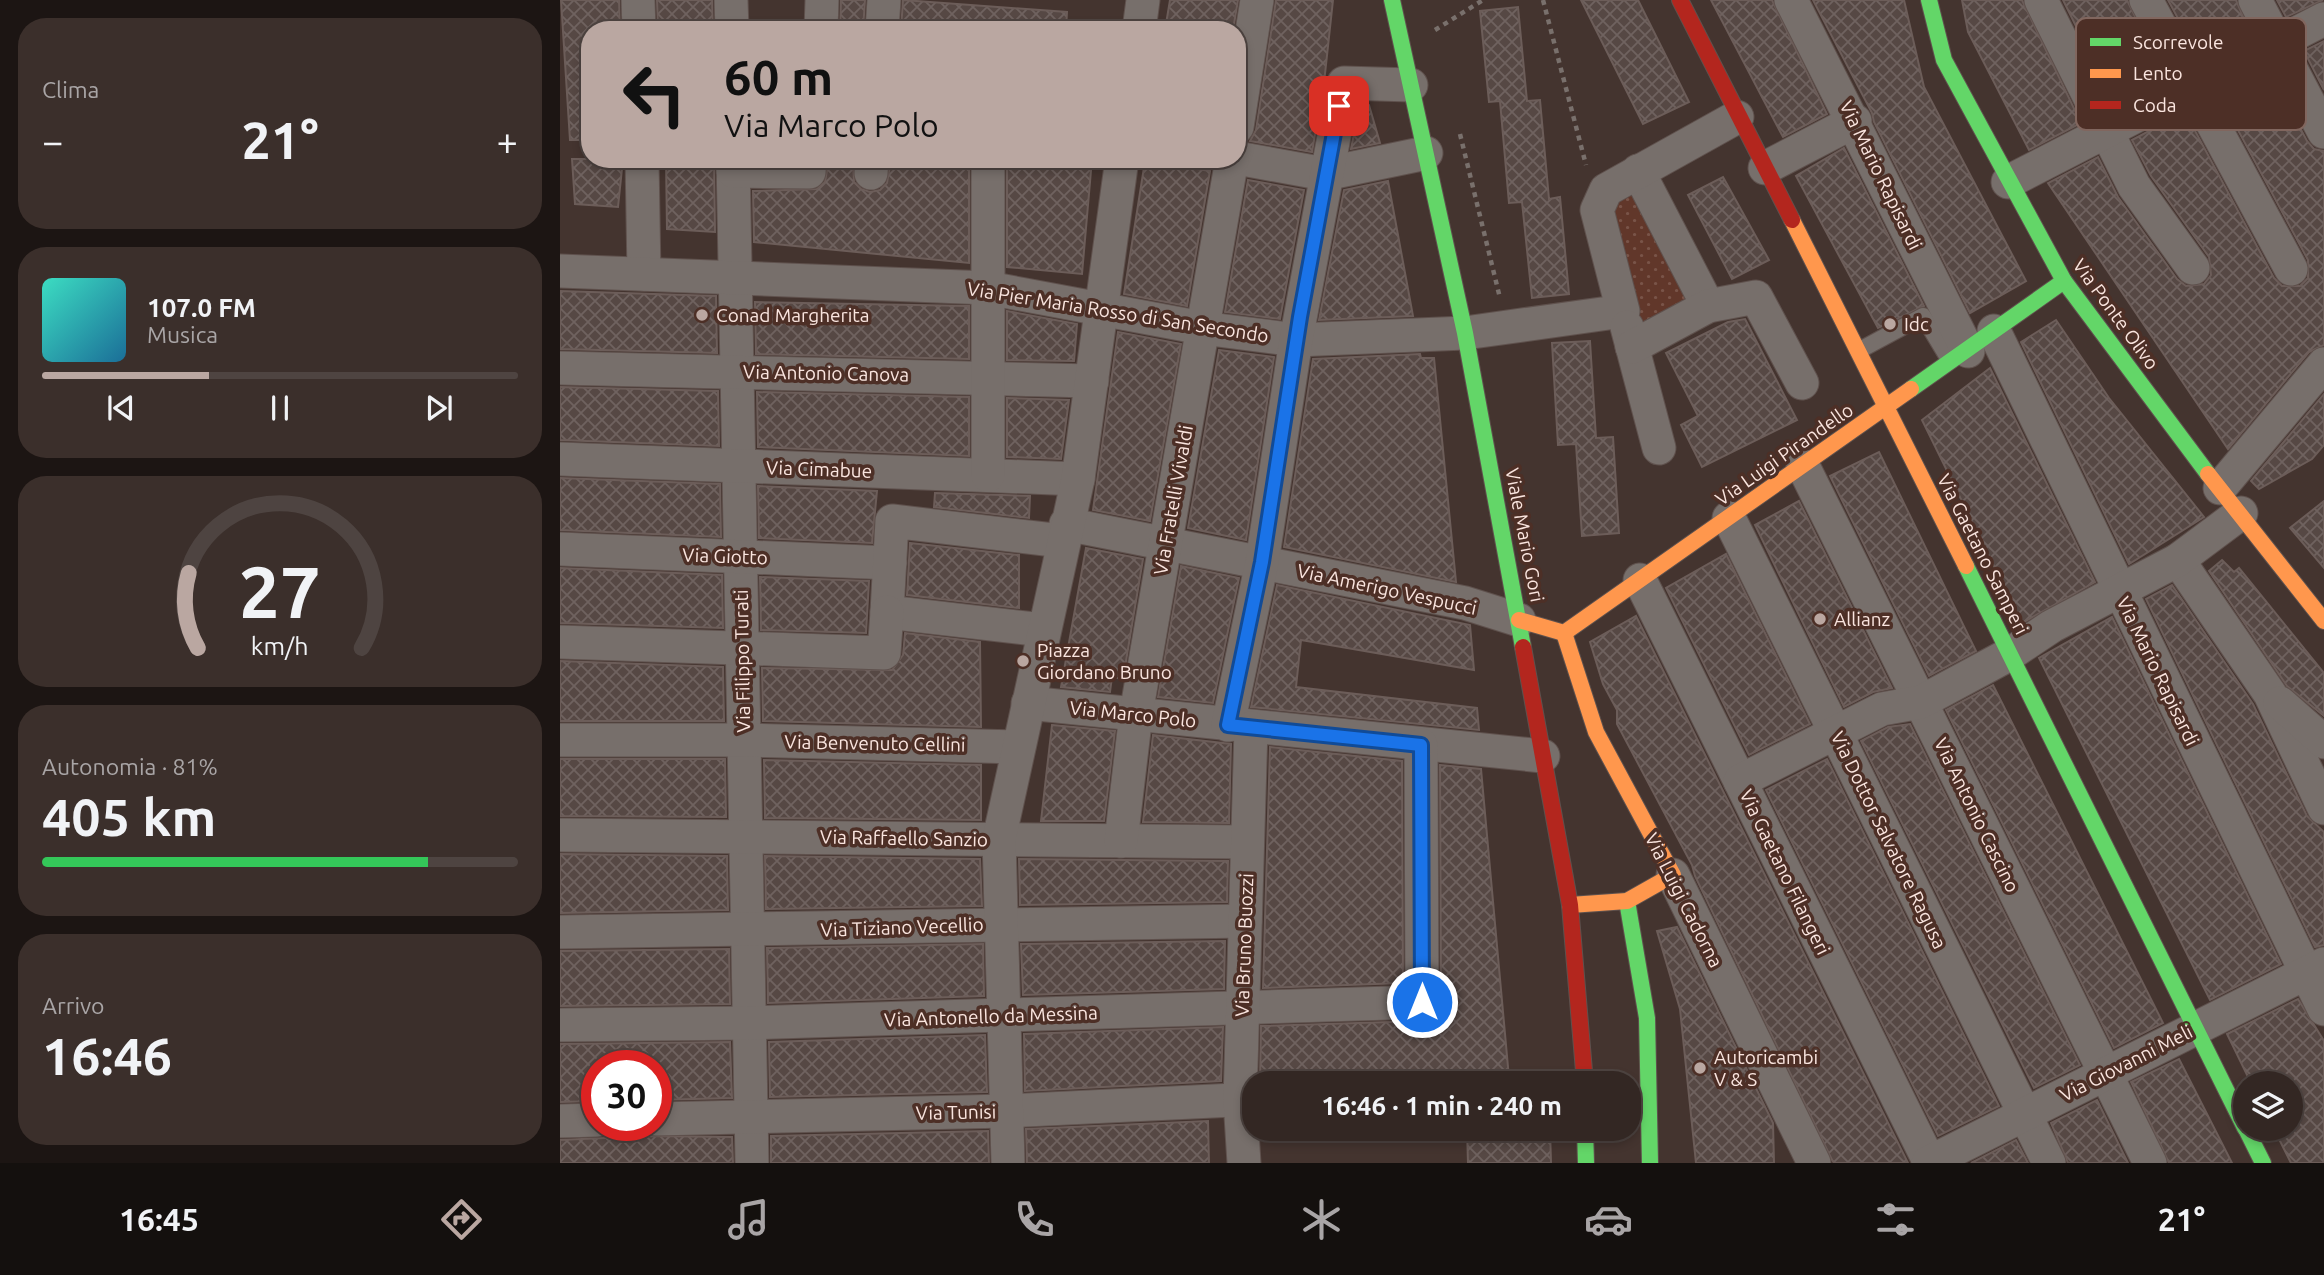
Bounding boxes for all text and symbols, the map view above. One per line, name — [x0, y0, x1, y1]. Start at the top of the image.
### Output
legend — [2076, 18, 2306, 130]
text: Scorrevole — [2133, 31, 2224, 53]
icon: left — [609, 49, 700, 140]
text: 60 m — [724, 49, 833, 104]
text: Lento — [2133, 62, 2183, 84]
pin — [1309, 76, 1369, 136]
text: Clima — [42, 77, 99, 102]
icon: arrive — [1320, 87, 1358, 125]
text: Coda — [2133, 94, 2177, 116]
street label: Via Mario Rapisardi — [1835, 97, 1927, 253]
text: Via Marco Polo — [724, 107, 939, 143]
text: 21° — [241, 111, 319, 169]
text: − — [42, 120, 63, 162]
text: + — [497, 120, 518, 162]
street label: Via Ponte Olivo — [2068, 254, 2164, 374]
street label: Via Pier Maria Rosso di San Secondo — [966, 277, 1270, 347]
text: 107.0 FM — [147, 293, 256, 322]
place label: Conad Margherita — [716, 304, 870, 326]
marker: Conad Margherita — [694, 307, 710, 323]
place label: Idc — [1904, 313, 1929, 335]
marker: Idc — [1882, 316, 1898, 332]
text: Musica — [147, 322, 218, 347]
street label: Via Antonio Canova — [743, 361, 909, 385]
icon: previous — [102, 389, 140, 427]
icon: pause — [261, 389, 299, 427]
icon: next — [420, 389, 458, 427]
street label: Via Luigi Pirandello — [1711, 398, 1857, 510]
street label: Via Fratelli Vivaldi — [1149, 423, 1197, 577]
street label: Via Cimabue — [766, 456, 872, 482]
street label: Viale Mario Gori — [1501, 466, 1549, 604]
street label: Via Gaetano Samperi — [1933, 470, 2033, 638]
street label: Via Giotto — [682, 544, 768, 568]
text: 27 — [239, 550, 321, 632]
street label: Via Amerigo Vespucci — [1295, 559, 1479, 619]
street label: Via Filippo Turati — [730, 589, 754, 733]
street label: Via Mario Rapisardi — [2112, 593, 2204, 749]
place label: Allianz — [1834, 608, 1891, 630]
marker: Allianz — [1812, 611, 1828, 627]
text: km/h — [251, 631, 309, 659]
place label: Piazza Giordano Bruno — [1037, 639, 1172, 683]
marker: Piazza Giordano Bruno — [1015, 653, 1031, 669]
street label: Via Marco Polo — [1068, 696, 1198, 732]
street label: Via Dottor Salvatore Ragusa — [1827, 728, 1951, 952]
street label: Via Benvenuto Cellini — [784, 730, 966, 756]
street label: Via Antonio Cascino — [1930, 734, 2024, 896]
text: Autonomia · 81% — [42, 754, 218, 779]
street label: Via Gaetano Filangeri — [1735, 786, 1835, 958]
text: 405 km — [42, 788, 216, 846]
street label: Via Raffaello Sanzio — [820, 826, 988, 850]
street label: Via Luigi Cadorna — [1641, 829, 1727, 971]
street label: Via Bruno Buozzi — [1230, 873, 1258, 1017]
street label: Via Tiziano Vecellio — [820, 913, 984, 941]
position arrow — [1385, 965, 1459, 1039]
text: Arrivo — [42, 993, 105, 1018]
street label: Via Antonello da Messina — [884, 1001, 1098, 1031]
street label: Via Giovanni Meli — [2056, 1020, 2196, 1106]
text: 16:46 — [42, 1027, 172, 1085]
place label: Autoricambi V & S — [1714, 1046, 1818, 1090]
speed limit sign: 30 — [581, 1050, 672, 1141]
marker: Autoricambi V & S — [1692, 1060, 1708, 1076]
map controls — [2233, 1071, 2303, 1141]
button: layers — [2233, 1071, 2303, 1141]
text: 16:46 · 1 min · 240 m — [1321, 1091, 1562, 1120]
street label: Via Tunisi — [916, 1100, 996, 1124]
icon: directions — [437, 1195, 486, 1244]
icon: music — [724, 1195, 773, 1244]
icon: phone — [1010, 1195, 1059, 1244]
icon: climate — [1297, 1195, 1346, 1244]
icon: car — [1584, 1195, 1633, 1244]
icon: filters — [1871, 1195, 1920, 1244]
text: 16:45 — [119, 1201, 199, 1237]
text: 21° — [2158, 1201, 2205, 1237]

